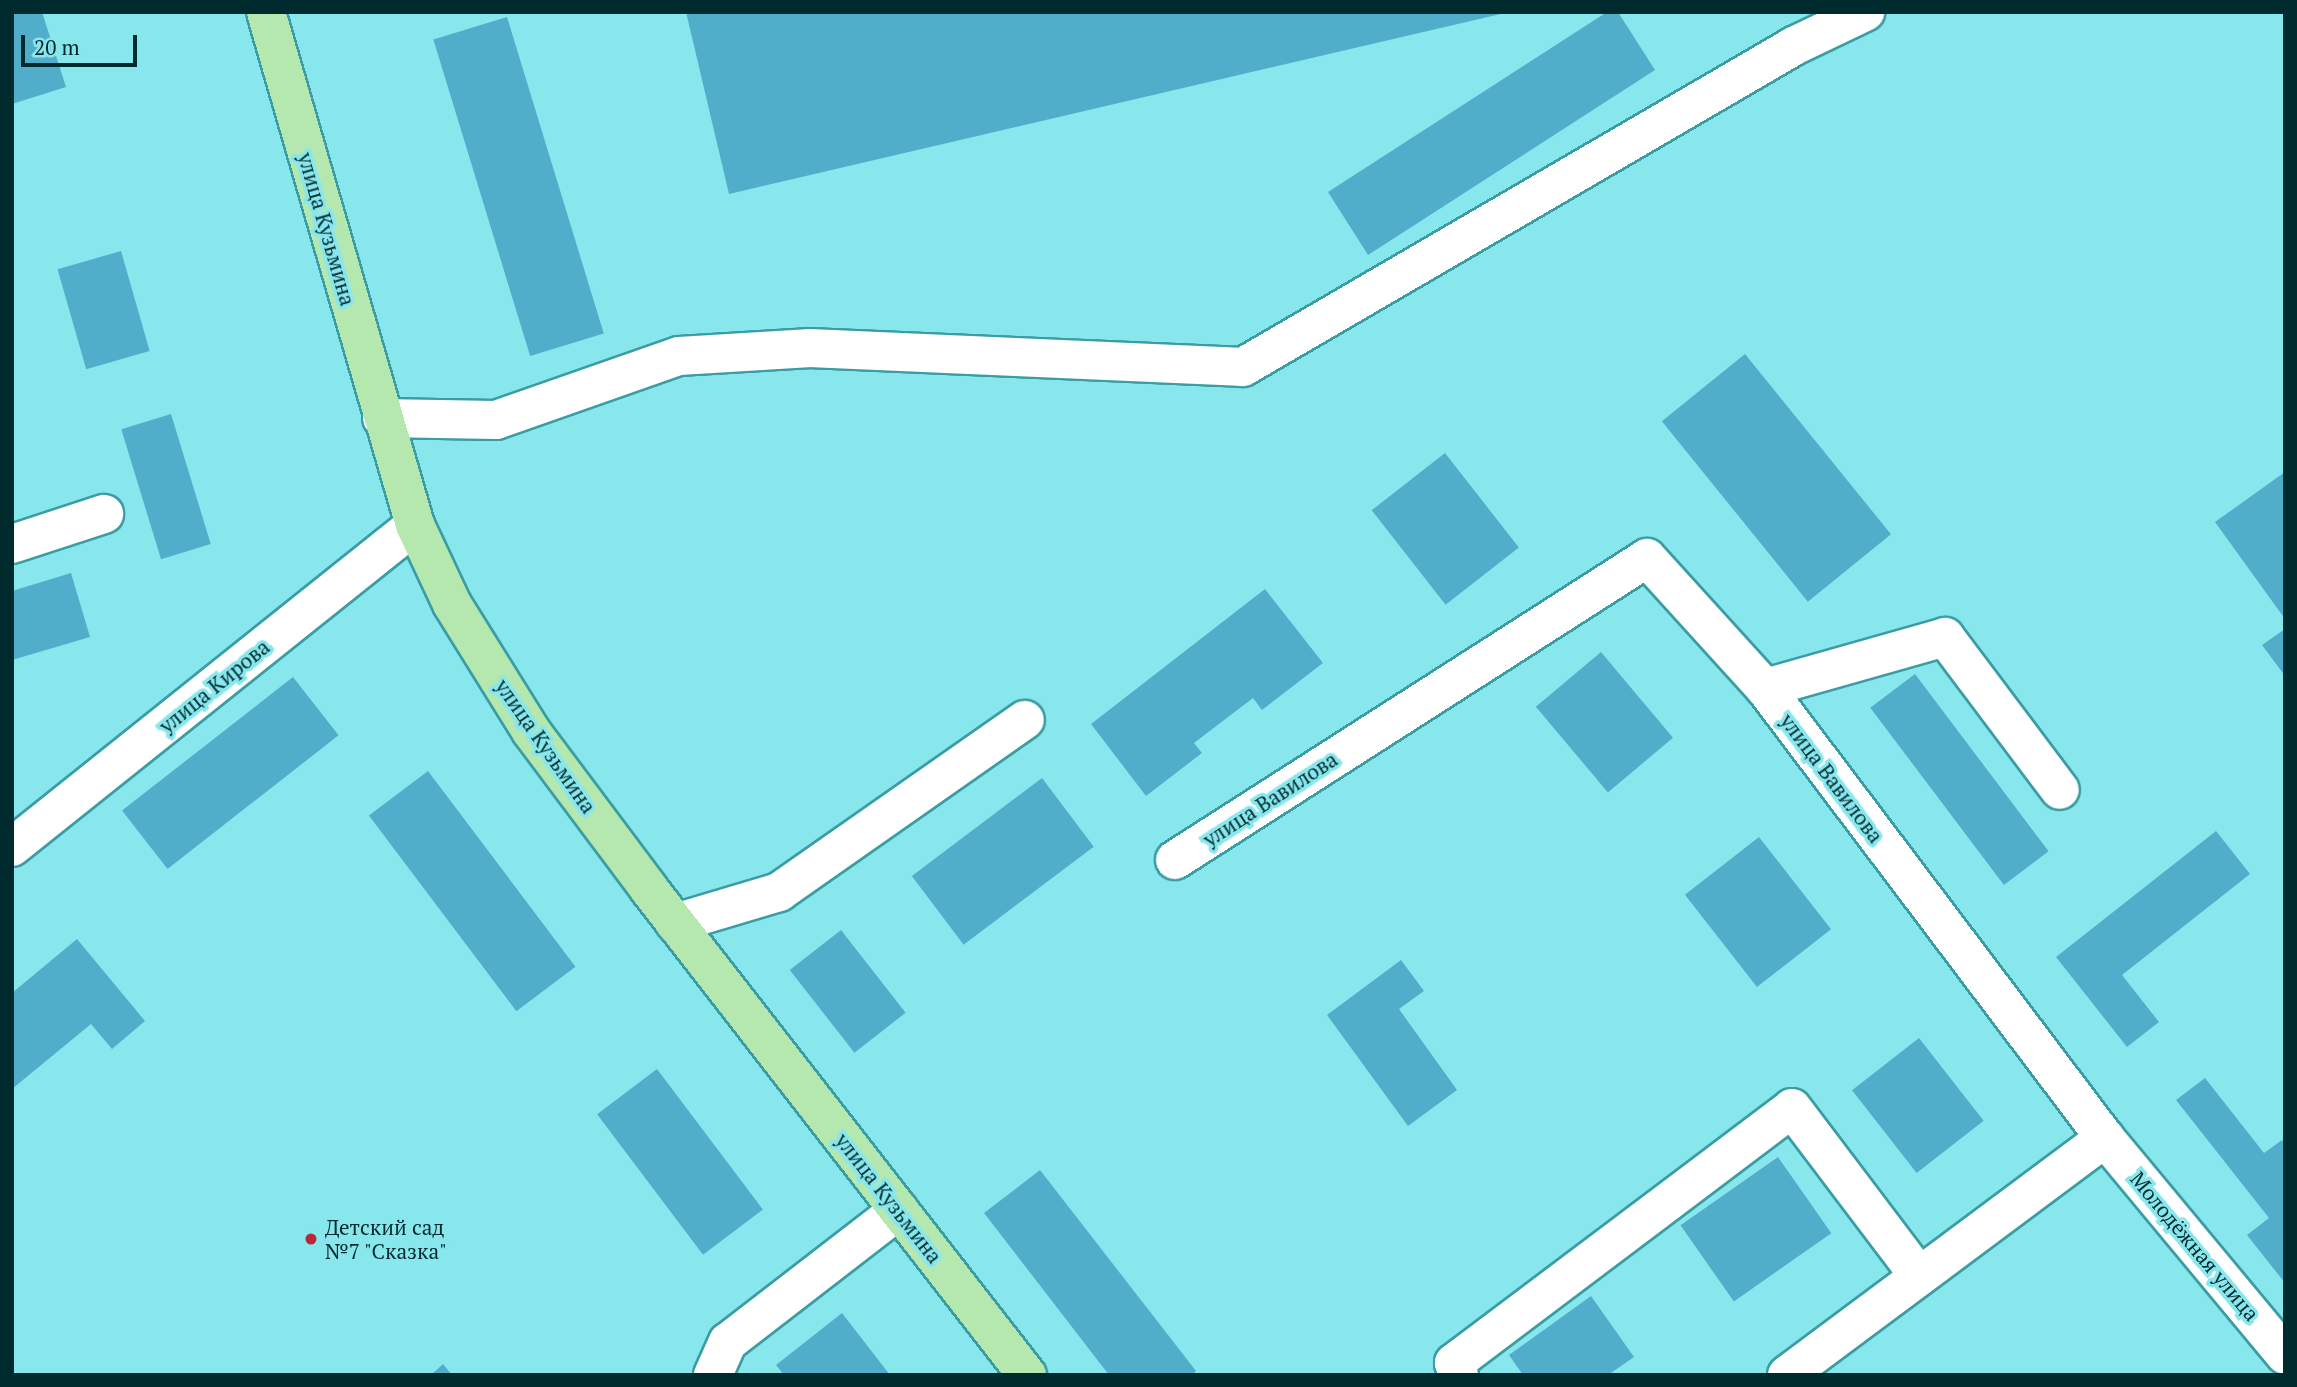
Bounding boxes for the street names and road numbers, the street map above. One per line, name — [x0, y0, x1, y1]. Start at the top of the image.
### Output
street label: улица Кузьмина — [293, 149, 361, 309]
street label: улица Кирова — [154, 634, 274, 738]
street label: улица Кузьмина — [490, 674, 602, 818]
street label: улица Вавилова — [1775, 708, 1889, 848]
street label: улица Вавилова — [1198, 746, 1342, 852]
street label: улица Кузьмина — [830, 1128, 948, 1268]
street label: Молодёжная улица — [2125, 1166, 2265, 1326]

